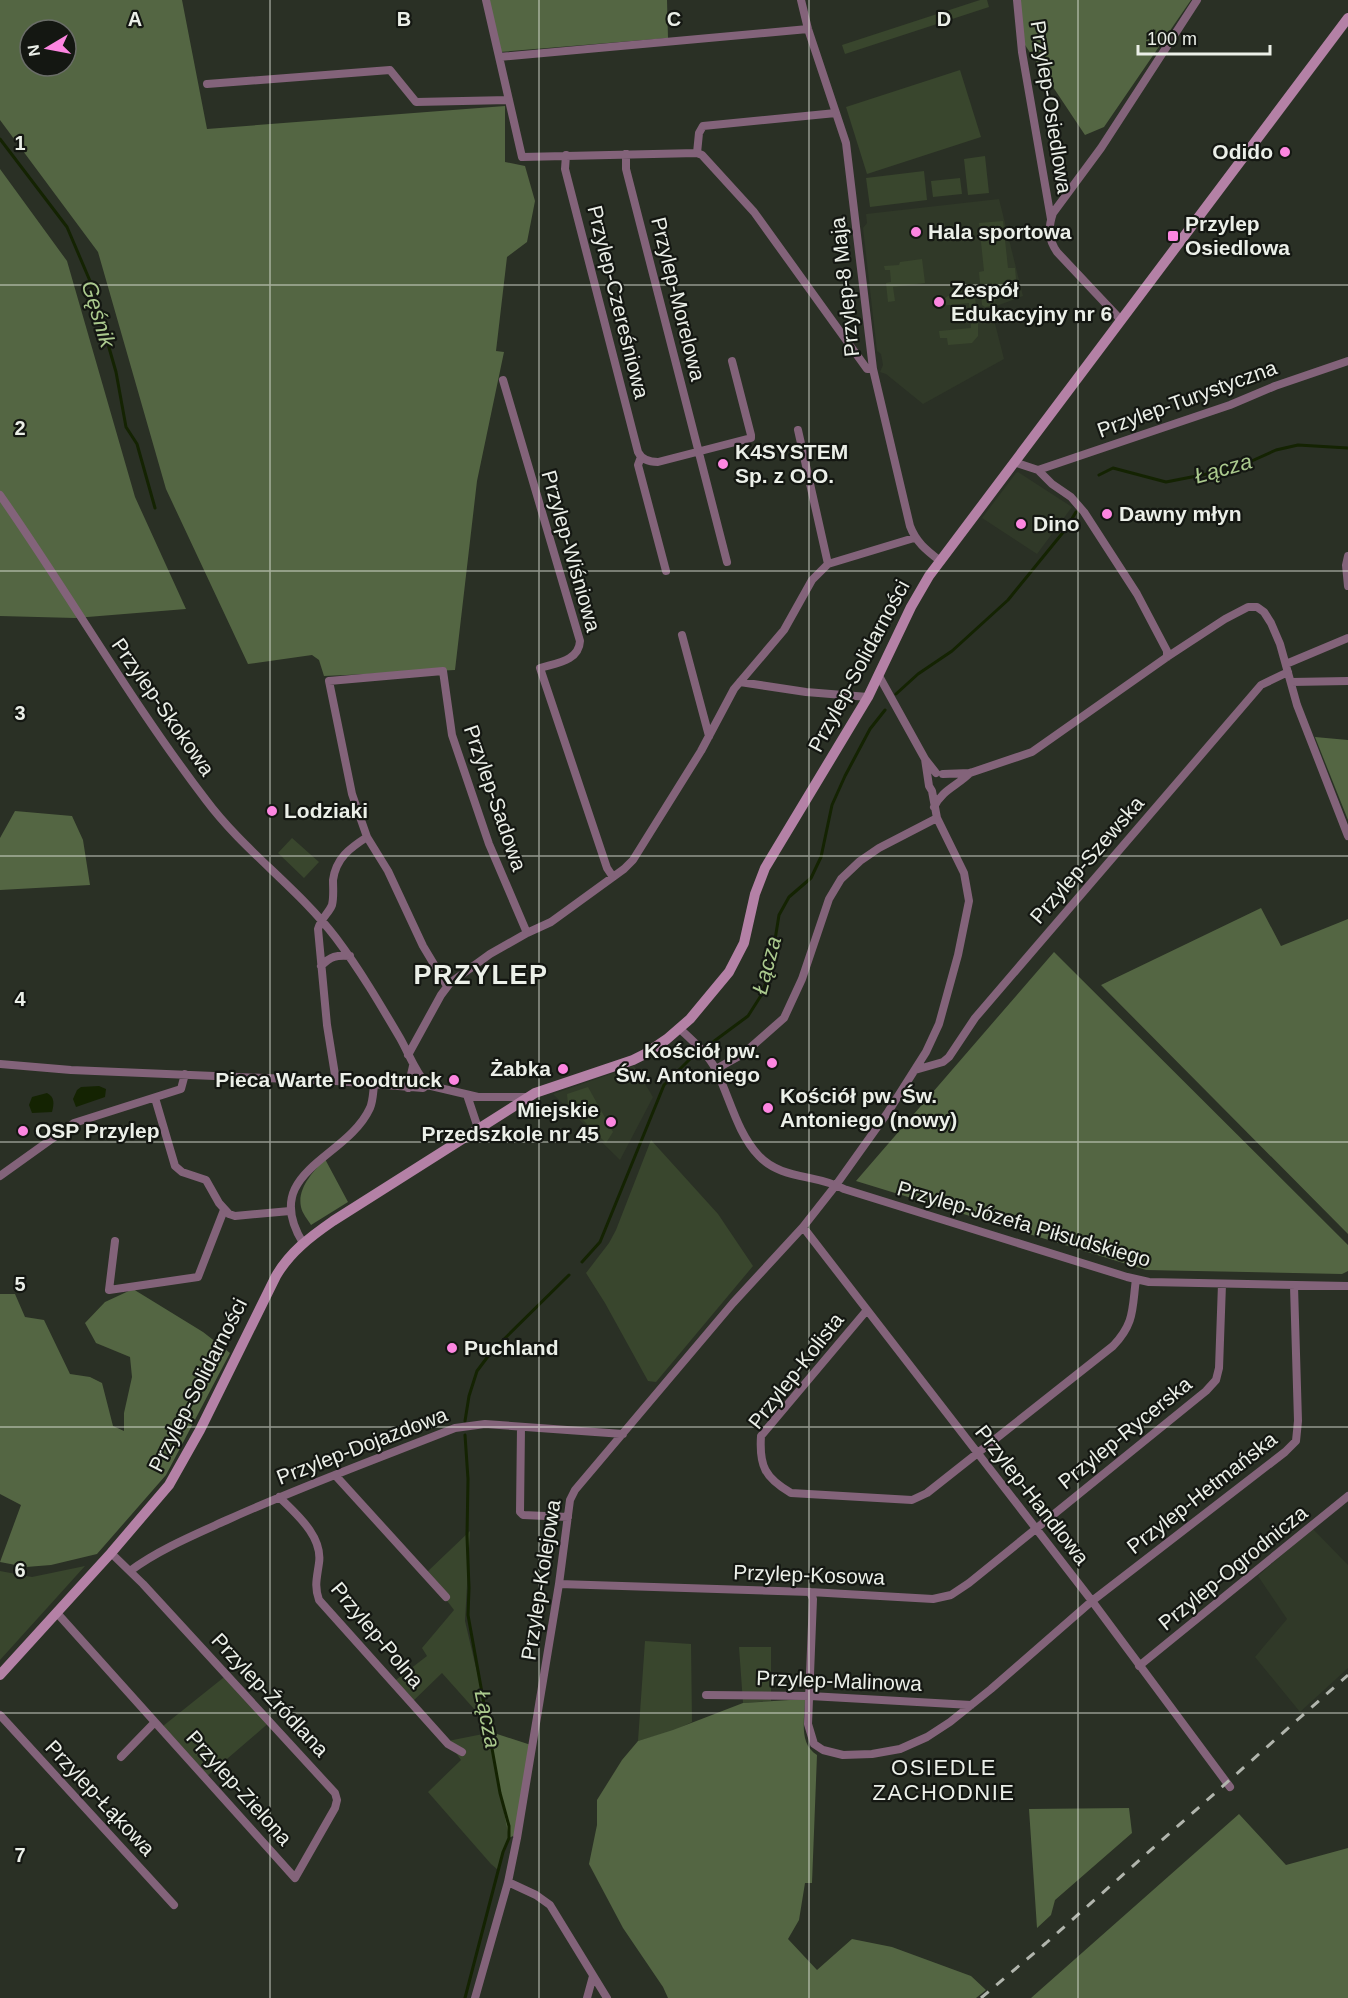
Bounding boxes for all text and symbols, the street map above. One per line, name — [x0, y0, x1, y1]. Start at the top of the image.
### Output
text: A — [128, 8, 142, 30]
text: B — [397, 8, 411, 30]
text: C — [667, 8, 681, 30]
text: D — [937, 8, 951, 30]
north arrow — [18, 18, 78, 78]
scale bar — [1138, 18, 1270, 56]
street label: Przylep-Osiedlowa — [1026, 19, 1077, 195]
text: 100 m — [1147, 29, 1197, 49]
text: N — [24, 43, 43, 58]
text: 1 — [14, 132, 26, 154]
place label: Odido — [1212, 140, 1273, 163]
marker: Odido — [1278, 145, 1292, 159]
street label: Przylep-Czereśniowa — [583, 203, 654, 401]
place label: Przylep Osiedlowa — [1185, 212, 1290, 259]
street label: Przylep-Morelowa — [647, 215, 710, 383]
street label: Przylep-8 Maja — [826, 216, 863, 358]
place label: Hala sportowa — [928, 220, 1072, 243]
marker: Hala sportowa — [909, 225, 923, 239]
marker: Przylep Osiedlowa — [1166, 229, 1180, 243]
water label: Gęśnik — [77, 278, 121, 351]
place label: Zespół Edukacyjny nr 6 — [951, 278, 1112, 325]
marker: Zespół Edukacyjny nr 6 — [932, 295, 946, 309]
street label: Przylep-Turystyczna — [1094, 355, 1280, 442]
text: 2 — [14, 417, 26, 439]
place label: K4SYSTEM Sp. z O.O. — [735, 440, 848, 487]
water label: Łącza — [1191, 448, 1255, 489]
marker: K4SYSTEM Sp. z O.O. — [716, 457, 730, 471]
street label: Przylep-Wiśniowa — [537, 467, 606, 635]
place label: Dawny młyn — [1119, 502, 1242, 525]
marker: Dawny młyn — [1100, 507, 1114, 521]
place label: Dino — [1033, 512, 1080, 535]
marker: Dino — [1014, 517, 1028, 531]
street label: Przylep-Solidarności — [803, 576, 914, 756]
street label: Przylep-Skokowa — [107, 634, 220, 780]
text: 3 — [14, 702, 26, 724]
street label: Przylep-Sadowa — [460, 722, 531, 874]
street label: Przylep-Szewska — [1025, 791, 1148, 928]
place label: Lodziaki — [284, 799, 368, 822]
marker: Lodziaki — [265, 804, 279, 818]
water label: Łącza — [747, 934, 786, 997]
district label: PRZYLEP — [413, 960, 549, 990]
text: 4 — [14, 988, 26, 1010]
place label: Kościół pw. Św. Antoniego — [616, 1039, 760, 1086]
marker: Kościół pw. Św. Antoniego — [765, 1056, 779, 1070]
place label: Żabka — [490, 1057, 551, 1080]
marker: Żabka — [556, 1062, 570, 1076]
place label: Pieca Warte Foodtruck — [215, 1068, 442, 1091]
marker: Pieca Warte Foodtruck — [447, 1073, 461, 1087]
place label: Kościół pw. Św. Antoniego (nowy) — [780, 1084, 957, 1131]
place label: Miejskie Przedszkole nr 45 — [422, 1098, 599, 1145]
marker: Kościół pw. Św. Antoniego (nowy) — [761, 1101, 775, 1115]
marker: Miejskie Przedszkole nr 45 — [604, 1115, 618, 1129]
place label: OSP Przylep — [35, 1119, 160, 1142]
marker: OSP Przylep — [16, 1124, 30, 1138]
street label: Przylep-Józefa Piłsudskiego — [895, 1176, 1154, 1271]
text: 5 — [14, 1273, 26, 1295]
street label: Przylep-Solidarności — [144, 1294, 251, 1475]
street label: Przylep-Kolista — [743, 1308, 848, 1433]
place label: Puchland — [464, 1336, 559, 1359]
marker: Puchland — [445, 1341, 459, 1355]
street label: Przylep-Rycerska — [1054, 1372, 1196, 1493]
street label: Przylep-Dojazdowa — [273, 1402, 451, 1489]
street label: Przylep-Handlowa — [971, 1420, 1094, 1569]
street label: Przylep-Hetmańska — [1122, 1427, 1281, 1558]
street label: Przylep-Kolejowa — [516, 1498, 565, 1662]
street label: Przylep-Ogrodnicza — [1154, 1500, 1312, 1635]
text: 6 — [14, 1559, 26, 1581]
street label: Przylep-Kosowa — [733, 1560, 886, 1589]
street label: Przylep-Polna — [327, 1577, 428, 1692]
street label: Przylep-Źródlana — [207, 1628, 334, 1761]
street label: Przylep-Malinowa — [756, 1666, 923, 1695]
water label: Łącza — [470, 1688, 505, 1750]
street label: Przylep-Zielona — [182, 1726, 297, 1850]
street label: Przylep-Łąkowa — [41, 1735, 160, 1860]
district label: OSIEDLE ZACHODNIE — [872, 1755, 1016, 1805]
text: 7 — [14, 1844, 26, 1866]

